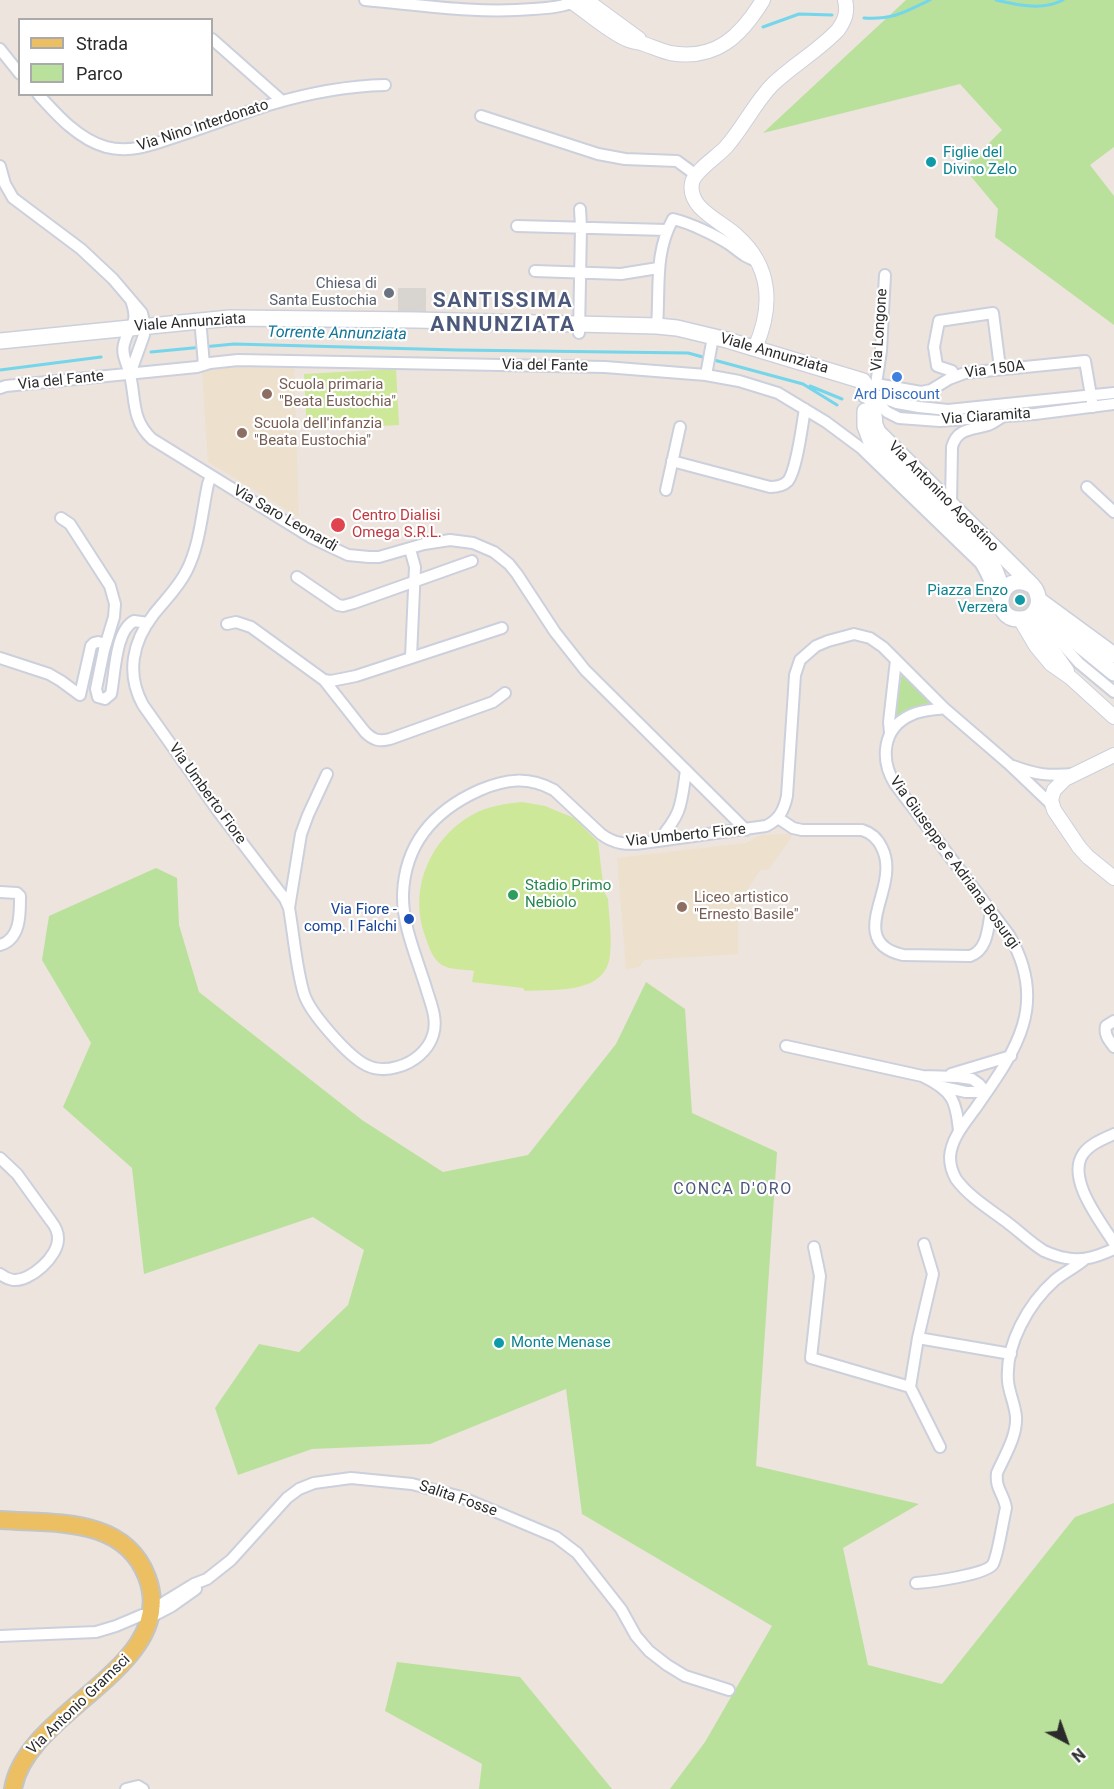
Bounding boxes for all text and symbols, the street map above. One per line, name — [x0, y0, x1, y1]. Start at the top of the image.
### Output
legend — [18, 18, 213, 96]
text: Strada — [76, 33, 128, 54]
text: Parco — [76, 63, 123, 84]
street label: Via Nino Interdonato — [135, 96, 271, 156]
place label: Figlie del Divino Zelo — [943, 144, 1017, 179]
marker: Figlie del Divino Zelo — [924, 155, 938, 169]
place label: Chiesa di Santa Eustochia — [269, 275, 377, 310]
marker: Chiesa di Santa Eustochia — [382, 286, 396, 300]
street label: Via Longone — [868, 288, 892, 372]
district label: SANTISSIMA ANNUNZIATA — [430, 289, 576, 339]
street label: Viale Annunziata — [134, 310, 246, 336]
water label: Torrente Annunziata — [267, 323, 407, 345]
street label: Viale Annunziata — [718, 330, 830, 378]
street label: Via del Fante — [502, 356, 588, 376]
street label: Via 150A — [964, 357, 1026, 383]
street label: Via del Fante — [17, 368, 105, 394]
marker: Ard Discount — [890, 370, 904, 384]
place label: Scuola primaria "Beata Eustochia" — [279, 376, 396, 411]
place label: Ard Discount — [854, 386, 940, 404]
marker: Scuola primaria "Beata Eustochia" — [260, 387, 274, 401]
street label: Via Ciaramita — [941, 405, 1031, 429]
place label: Scuola dell'infanzia "Beata Eustochia" — [254, 415, 382, 450]
marker: Scuola dell'infanzia "Beata Eustochia" — [235, 426, 249, 440]
street label: Via Antonino Agostino — [884, 438, 1002, 556]
street label: Via Saro Leonardi — [230, 482, 340, 556]
place label: Centro Dialisi Omega S.R.L. — [352, 507, 442, 542]
marker: Centro Dialisi Omega S.R.L. — [329, 516, 347, 534]
place label: Piazza Enzo Verzera — [927, 582, 1008, 617]
marker: Piazza Enzo Verzera — [1013, 593, 1027, 607]
street label: Via Umberto Fiore — [164, 740, 250, 848]
street label: Via Giuseppe e Adriana Bosurgi — [885, 773, 1023, 953]
street label: Via Umberto Fiore — [625, 821, 747, 851]
place label: Stadio Primo Nebiolo — [525, 877, 611, 912]
marker: Stadio Primo Nebiolo — [506, 888, 520, 902]
place label: Liceo artistico "Ernesto Basile" — [694, 889, 799, 924]
marker: Liceo artistico "Ernesto Basile" — [675, 900, 689, 914]
place label: Via Fiore - comp. I Falchi — [304, 901, 397, 936]
marker: Via Fiore - comp. I Falchi — [402, 912, 416, 926]
district label: CONCA D'ORO — [673, 1180, 793, 1200]
place label: Monte Menase — [511, 1334, 611, 1352]
marker: Monte Menase — [492, 1336, 506, 1350]
street label: Salita Fosse — [417, 1477, 499, 1521]
street label: Via Antonio Gramsci — [24, 1651, 134, 1759]
north arrow — [1036, 1711, 1096, 1771]
text: N — [1068, 1744, 1089, 1766]

